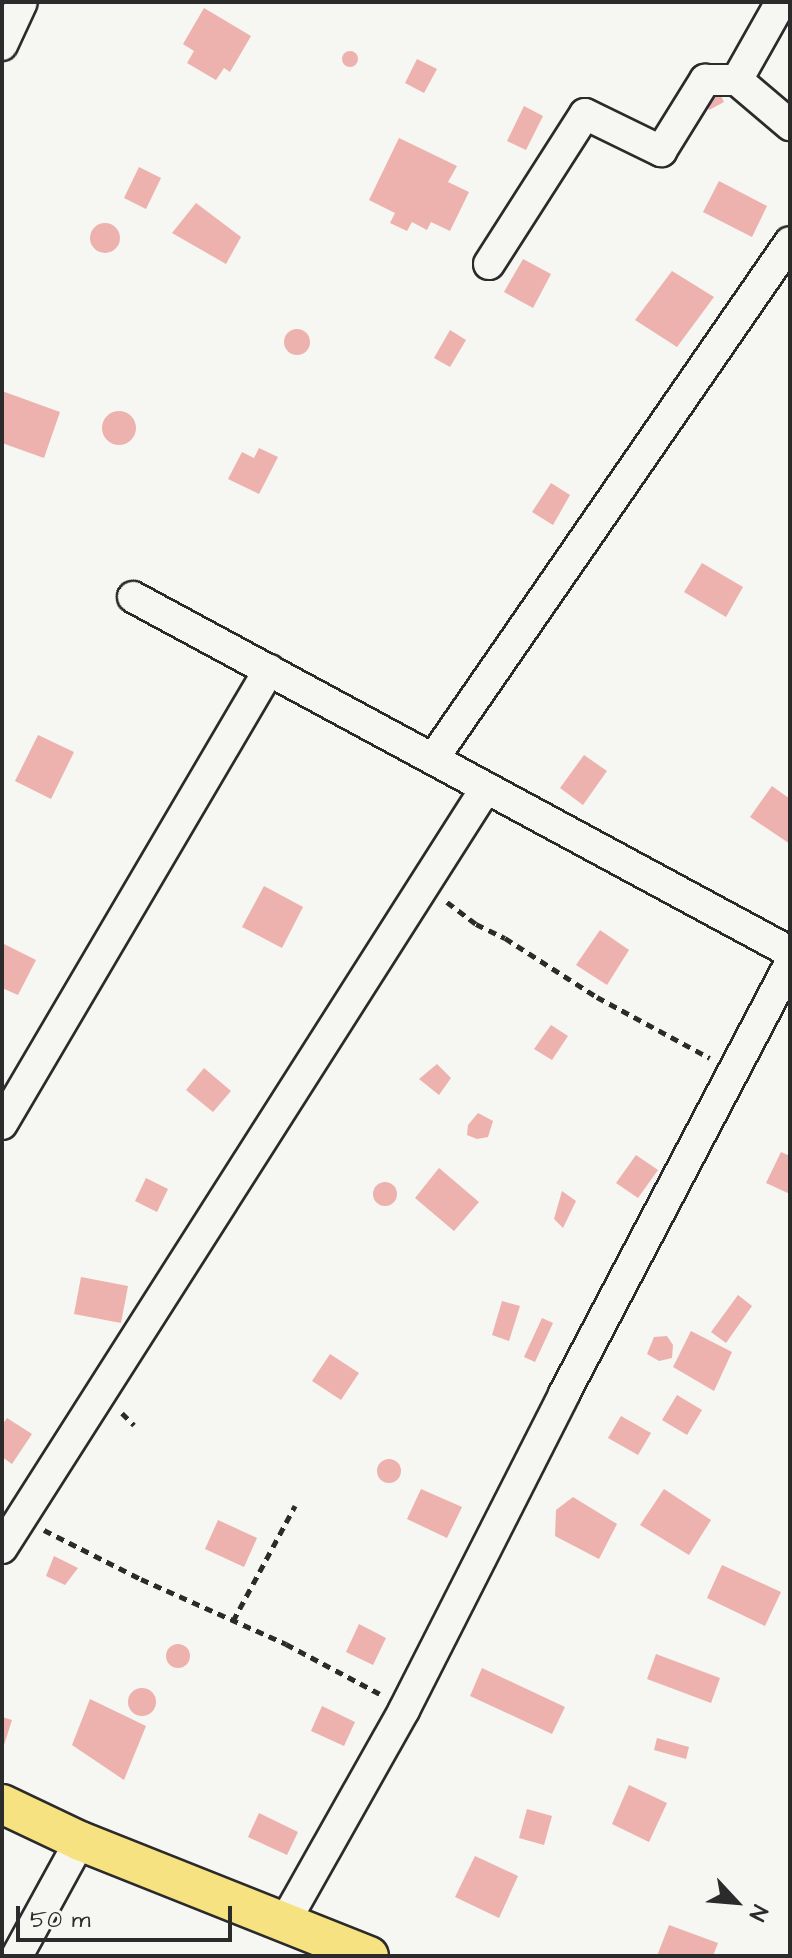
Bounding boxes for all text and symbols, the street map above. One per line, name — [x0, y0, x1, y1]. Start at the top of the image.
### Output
north arrow — [696, 1862, 776, 1942]
scale bar — [20, 1890, 236, 1940]
text: N — [741, 1900, 775, 1926]
text: 50 m — [30, 1903, 90, 1937]

